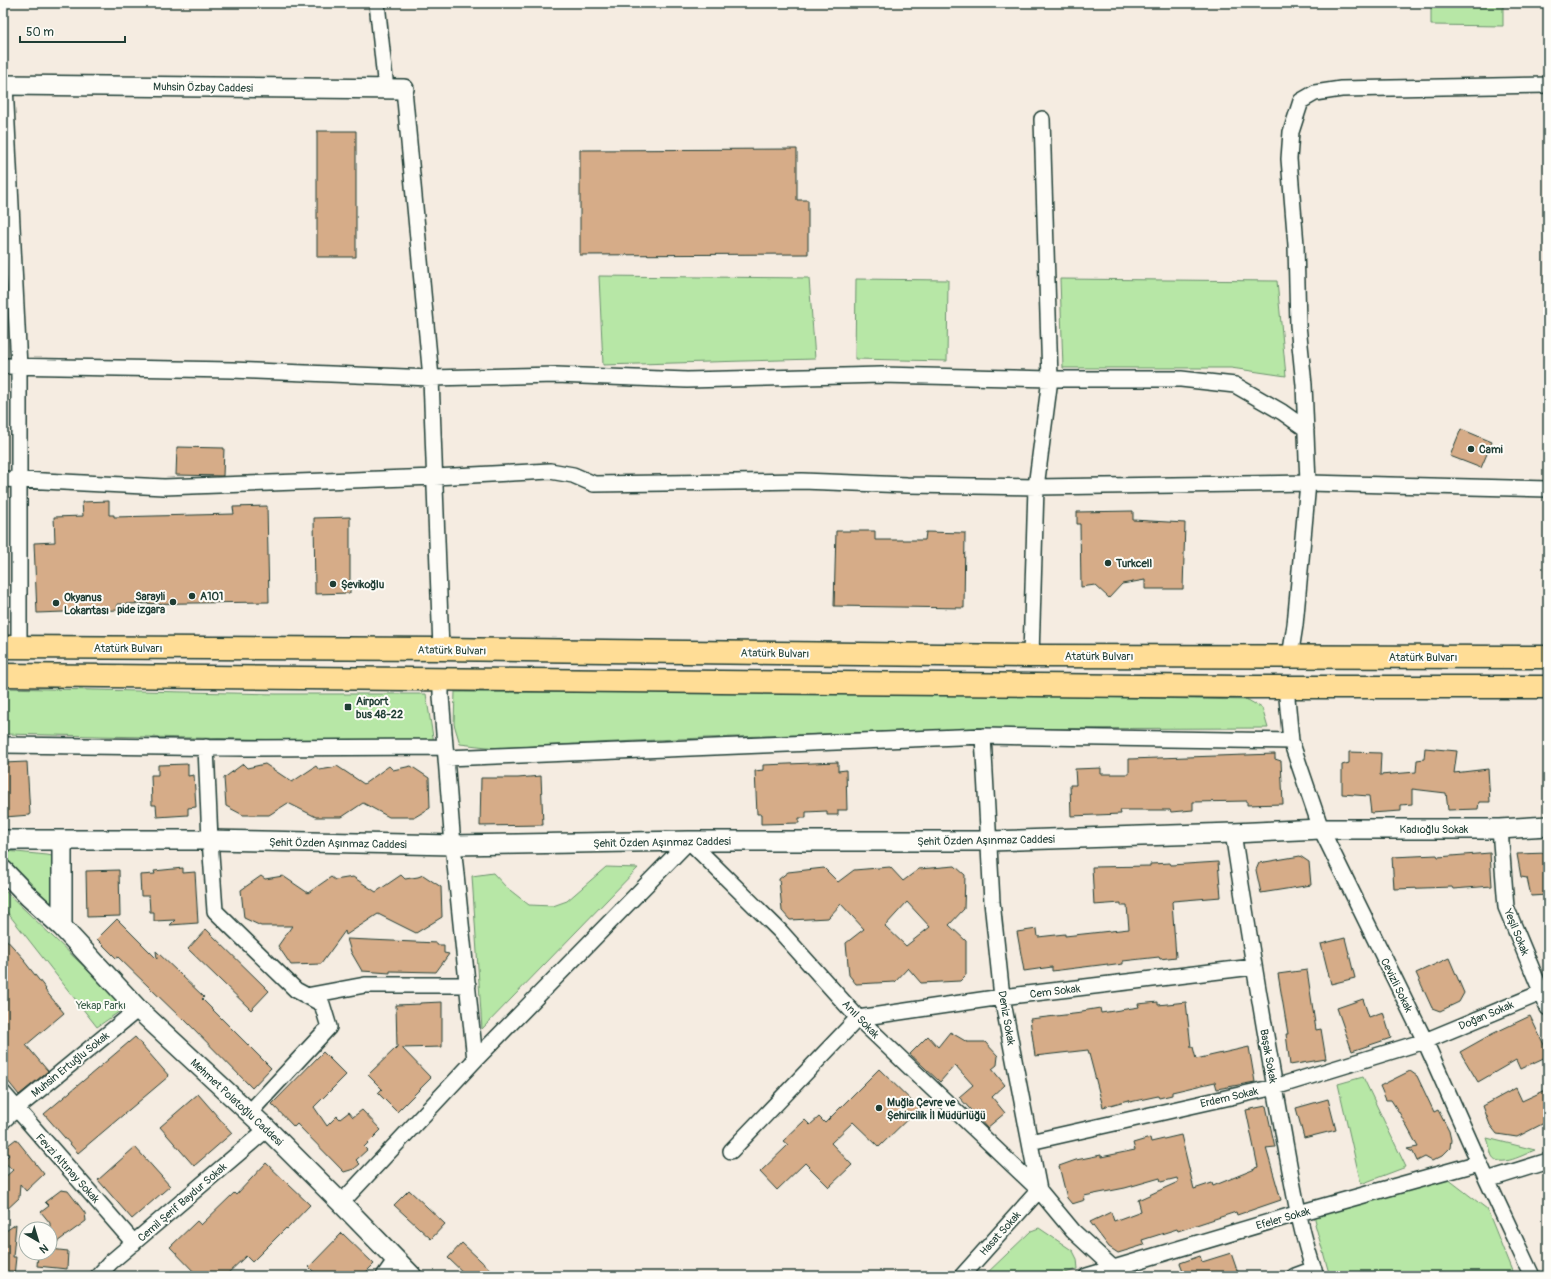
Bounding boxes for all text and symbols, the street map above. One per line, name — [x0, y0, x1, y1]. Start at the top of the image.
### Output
scale bar — [20, 18, 125, 44]
text: 50 m — [26, 25, 54, 40]
street label: Muhsin Özbay Caddesi — [153, 80, 253, 95]
place label: Cami — [1479, 443, 1503, 456]
marker: Cami — [1466, 444, 1476, 454]
place label: Turkcell — [1115, 557, 1152, 570]
marker: Turkcell — [1103, 558, 1113, 568]
place label: Şevikoğlu — [341, 578, 385, 591]
marker: Şevikoğlu — [328, 579, 338, 589]
place label: Sarayli pide izgara — [117, 590, 165, 616]
place label: A101 — [200, 590, 223, 603]
place label: Okyanus Lokantası — [64, 591, 109, 617]
marker: A101 — [187, 591, 197, 601]
marker: Sarayli pide izgara — [168, 597, 178, 607]
marker: Okyanus Lokantası — [51, 598, 61, 608]
street label: Atatürk Bulvarı — [94, 642, 162, 655]
street label: Atatürk Bulvarı — [418, 643, 486, 658]
street label: Atatürk Bulvarı — [741, 646, 809, 661]
street label: Atatürk Bulvarı — [1065, 650, 1133, 663]
street label: Atatürk Bulvarı — [1389, 651, 1457, 664]
place label: Airport bus 48-22 — [356, 695, 403, 721]
marker: Airport bus 48-22 — [343, 702, 353, 712]
street label: Kadıoğlu Sokak — [1400, 823, 1469, 836]
street label: Şehit Özden Aşınmaz Caddesi — [917, 833, 1055, 848]
street label: Şehit Özden Aşınmaz Caddesi — [593, 835, 731, 850]
street label: Şehit Özden Aşınmaz Caddesi — [269, 836, 407, 851]
street label: Yeşil Sokak — [1501, 906, 1532, 958]
street label: Cevizli Sokak — [1378, 956, 1415, 1015]
street label: Cem Sokak — [1029, 982, 1081, 1001]
street label: Deniz Sokak — [995, 990, 1018, 1047]
street label: Anıl Sokak — [839, 998, 882, 1041]
street label: Doğan Sokak — [1457, 998, 1516, 1033]
park label: Yekap Parkı — [75, 999, 126, 1012]
street label: Başak Sokak — [1257, 1028, 1280, 1085]
street label: Muhsin Ertuğlu Sokak — [29, 1029, 112, 1100]
street label: Mehmet Polatoğlu Caddesi — [188, 1056, 286, 1149]
street label: Erdem Sokak — [1199, 1084, 1260, 1110]
place label: Muğla Çevre ve Şehircilik İl Müdürlüğü — [887, 1096, 986, 1122]
marker: Muğla Çevre ve Şehircilik İl Müdürlüğü — [874, 1103, 884, 1113]
street label: Fevzi Altınay Sokak — [33, 1131, 102, 1206]
street label: Cemil Şerif Baydur Sokak — [135, 1160, 230, 1244]
street label: Efeler Sokak — [1254, 1204, 1312, 1232]
street label: Hasat Sokak — [977, 1208, 1024, 1258]
north arrow — [18, 1221, 58, 1261]
text: N — [36, 1241, 51, 1256]

